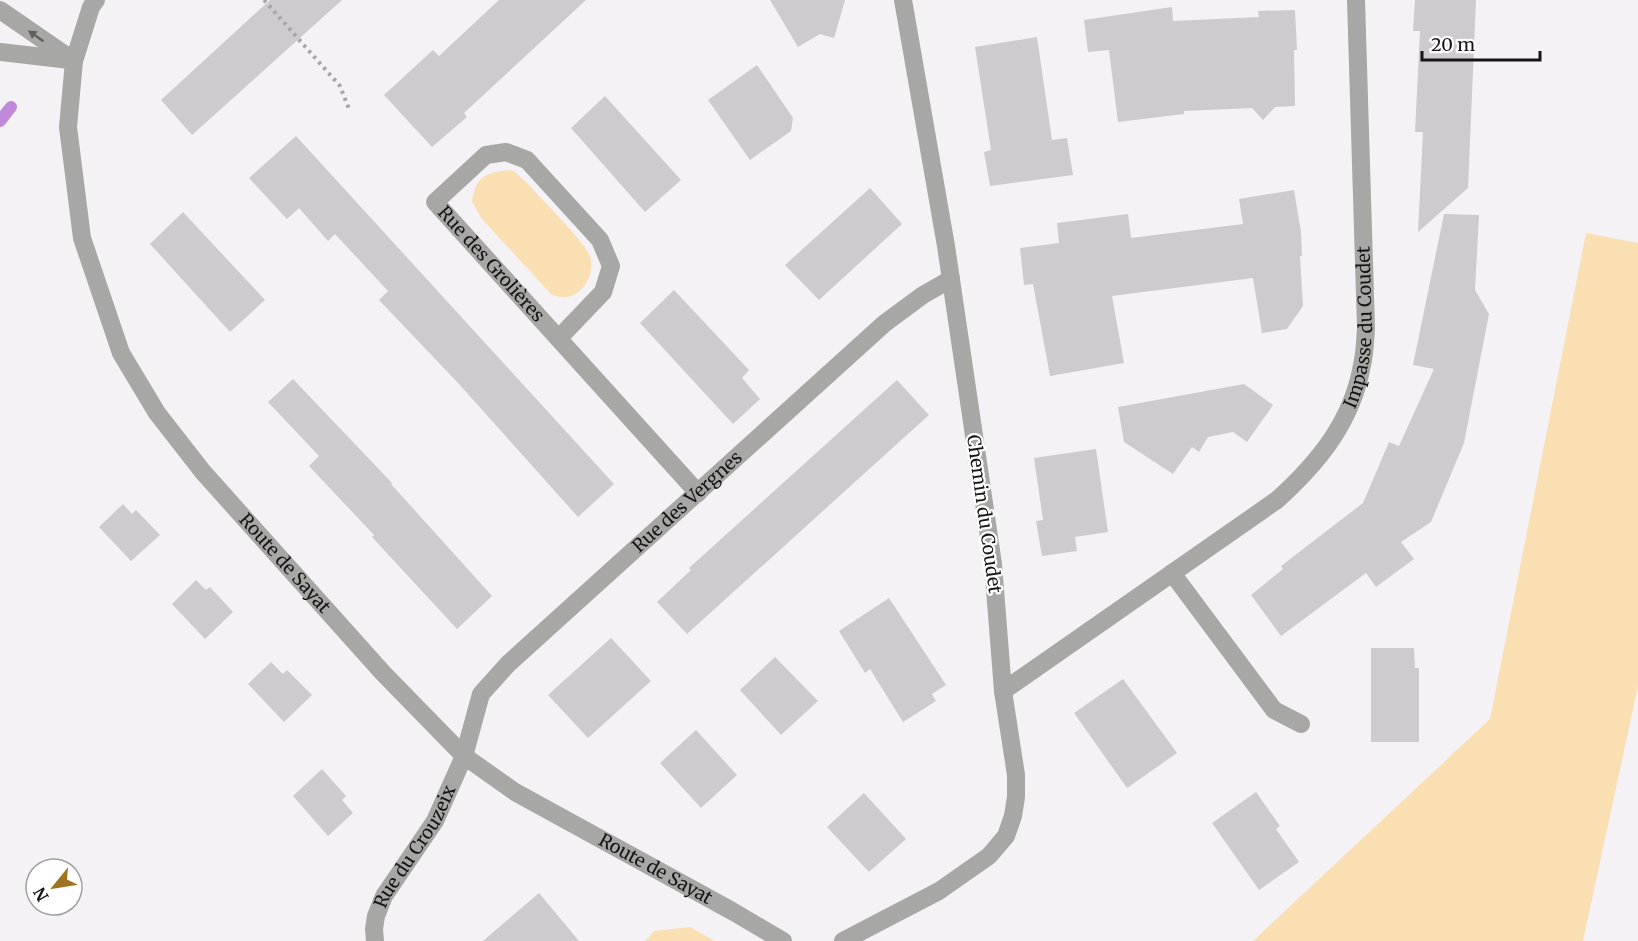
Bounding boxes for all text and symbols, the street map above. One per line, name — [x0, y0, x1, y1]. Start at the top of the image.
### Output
scale bar — [1422, 24, 1540, 62]
one-way arrow — [29, 30, 45, 42]
text: 20 m — [1431, 33, 1475, 56]
street label: Rue des Grolières — [433, 201, 550, 327]
street label: Impasse du Coudet — [1338, 246, 1377, 412]
street label: Chemin du Coudet — [962, 433, 1007, 595]
street label: Rue des Vergnes — [627, 446, 747, 557]
street label: Route de Sayat — [234, 508, 336, 618]
street label: Rue du Crouzeix — [368, 781, 461, 911]
street label: Route de Sayat — [595, 828, 717, 909]
north arrow — [24, 857, 84, 917]
text: N — [29, 884, 53, 905]

